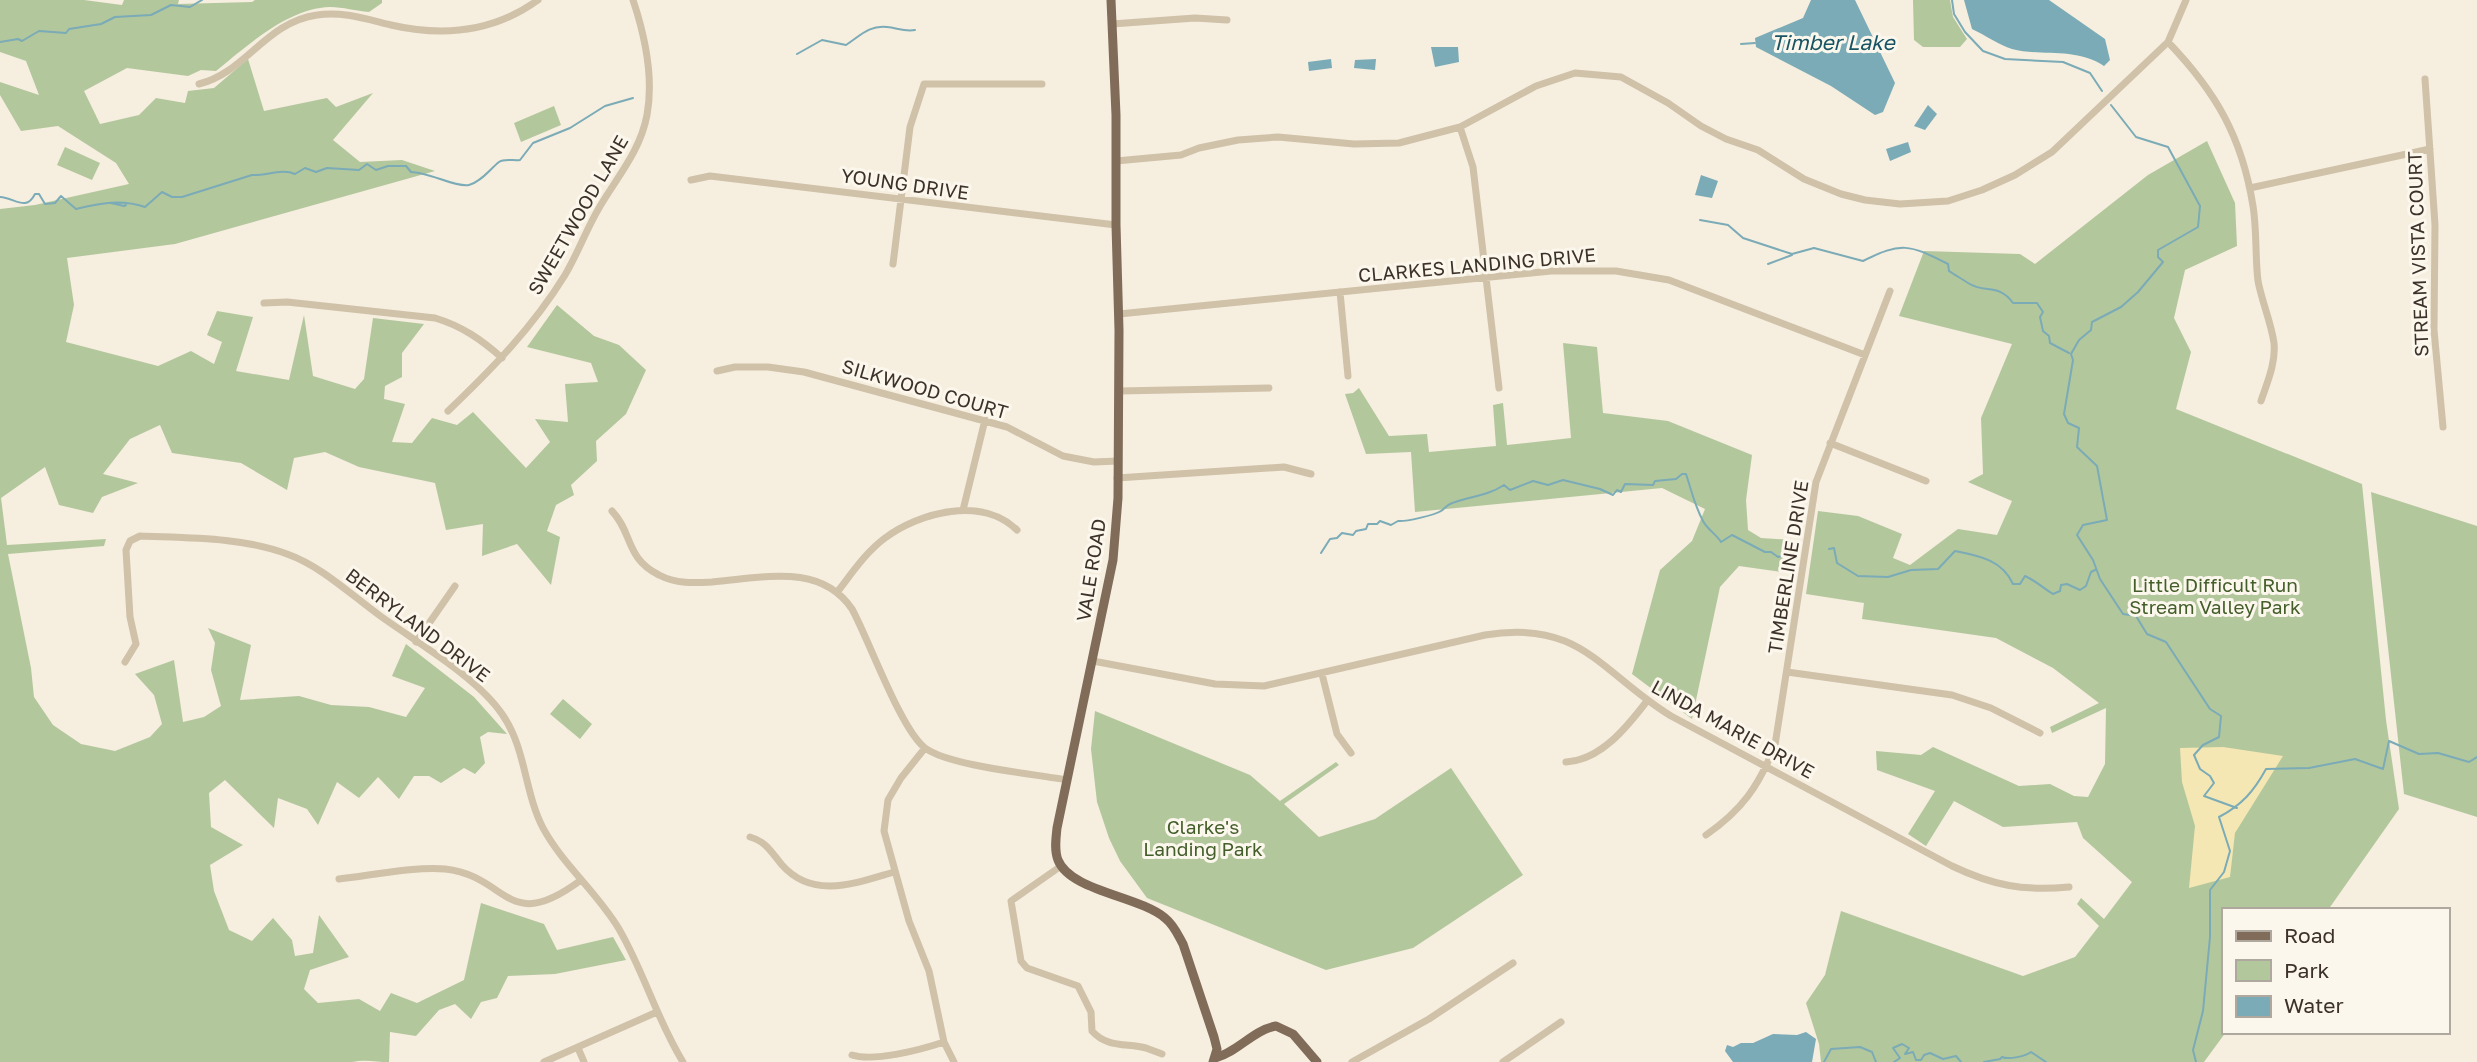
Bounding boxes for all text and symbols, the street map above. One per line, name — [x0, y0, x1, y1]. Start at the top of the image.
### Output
water label: Timber Lake — [1771, 29, 1897, 55]
street label: SWEETWOOD LANE — [523, 131, 633, 299]
street label: STREAM VISTA COURT — [2402, 151, 2433, 357]
street label: YOUNG DRIVE — [840, 163, 970, 204]
street label: CLARKES LANDING DRIVE — [1357, 243, 1597, 286]
street label: SILKWOOD COURT — [839, 354, 1011, 423]
street label: TIMBERLINE DRIVE — [1762, 478, 1813, 655]
street label: VALE ROAD — [1071, 517, 1110, 623]
street label: BERRYLAND DRIVE — [342, 563, 495, 686]
park label: Little Difficult Run Stream Valley Park — [2129, 573, 2301, 618]
street label: LINDA MARIE DRIVE — [1648, 674, 1819, 783]
park label: Clarke's Landing Park — [1143, 815, 1263, 860]
legend — [2222, 908, 2449, 1034]
text: Road — [2284, 922, 2335, 948]
text: Park — [2284, 957, 2330, 983]
text: Water — [2284, 992, 2344, 1018]

